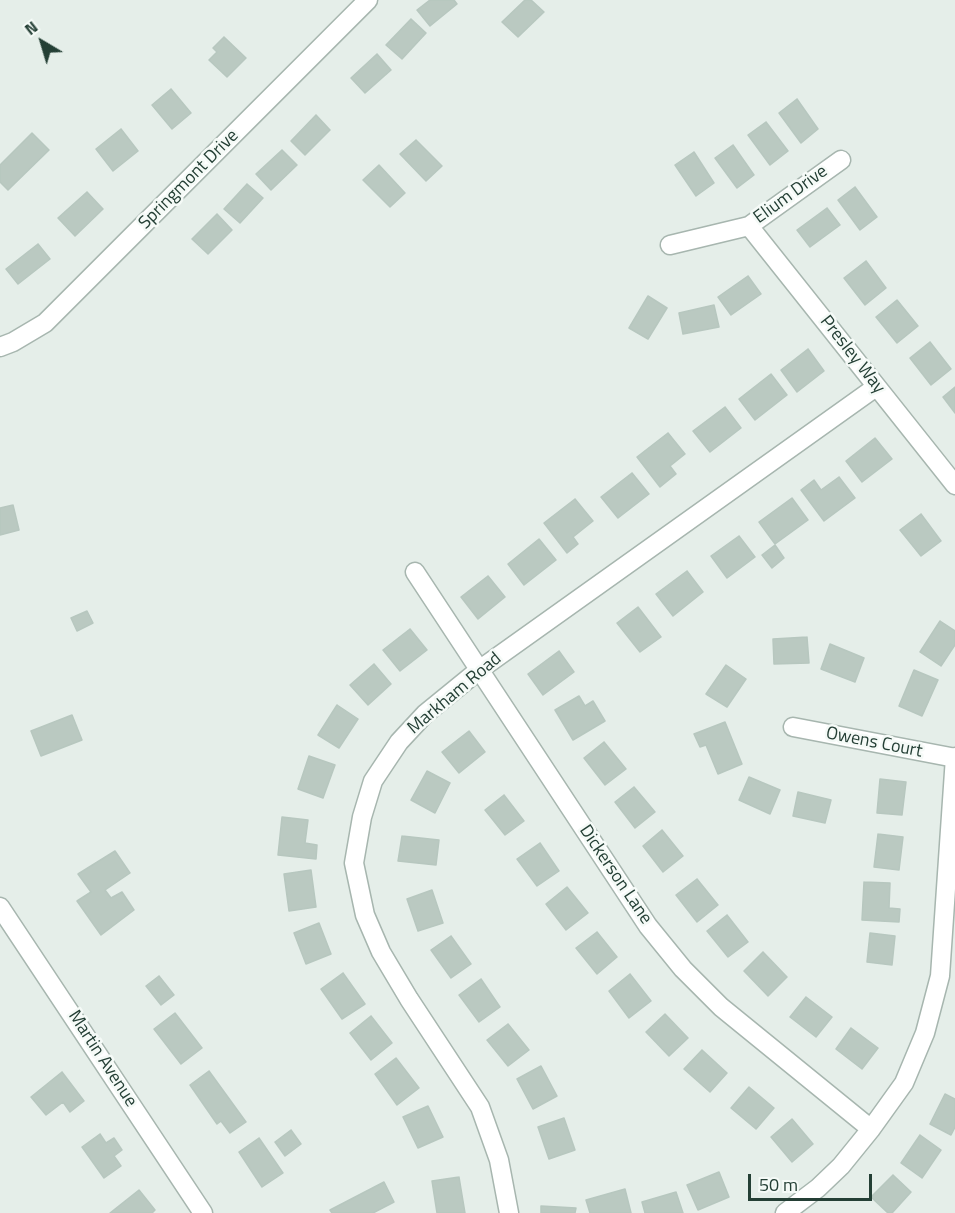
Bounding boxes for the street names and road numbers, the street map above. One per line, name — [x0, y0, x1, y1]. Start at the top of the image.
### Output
street label: Springmont Drive — [135, 126, 243, 234]
street label: Elium Drive — [750, 161, 832, 229]
street label: Presley Way — [815, 312, 889, 398]
street label: Markham Road — [404, 649, 506, 739]
street label: Owens Court — [824, 723, 924, 763]
street label: Dickerson Lane — [574, 821, 656, 929]
street label: Martin Avenue — [63, 1007, 141, 1111]

